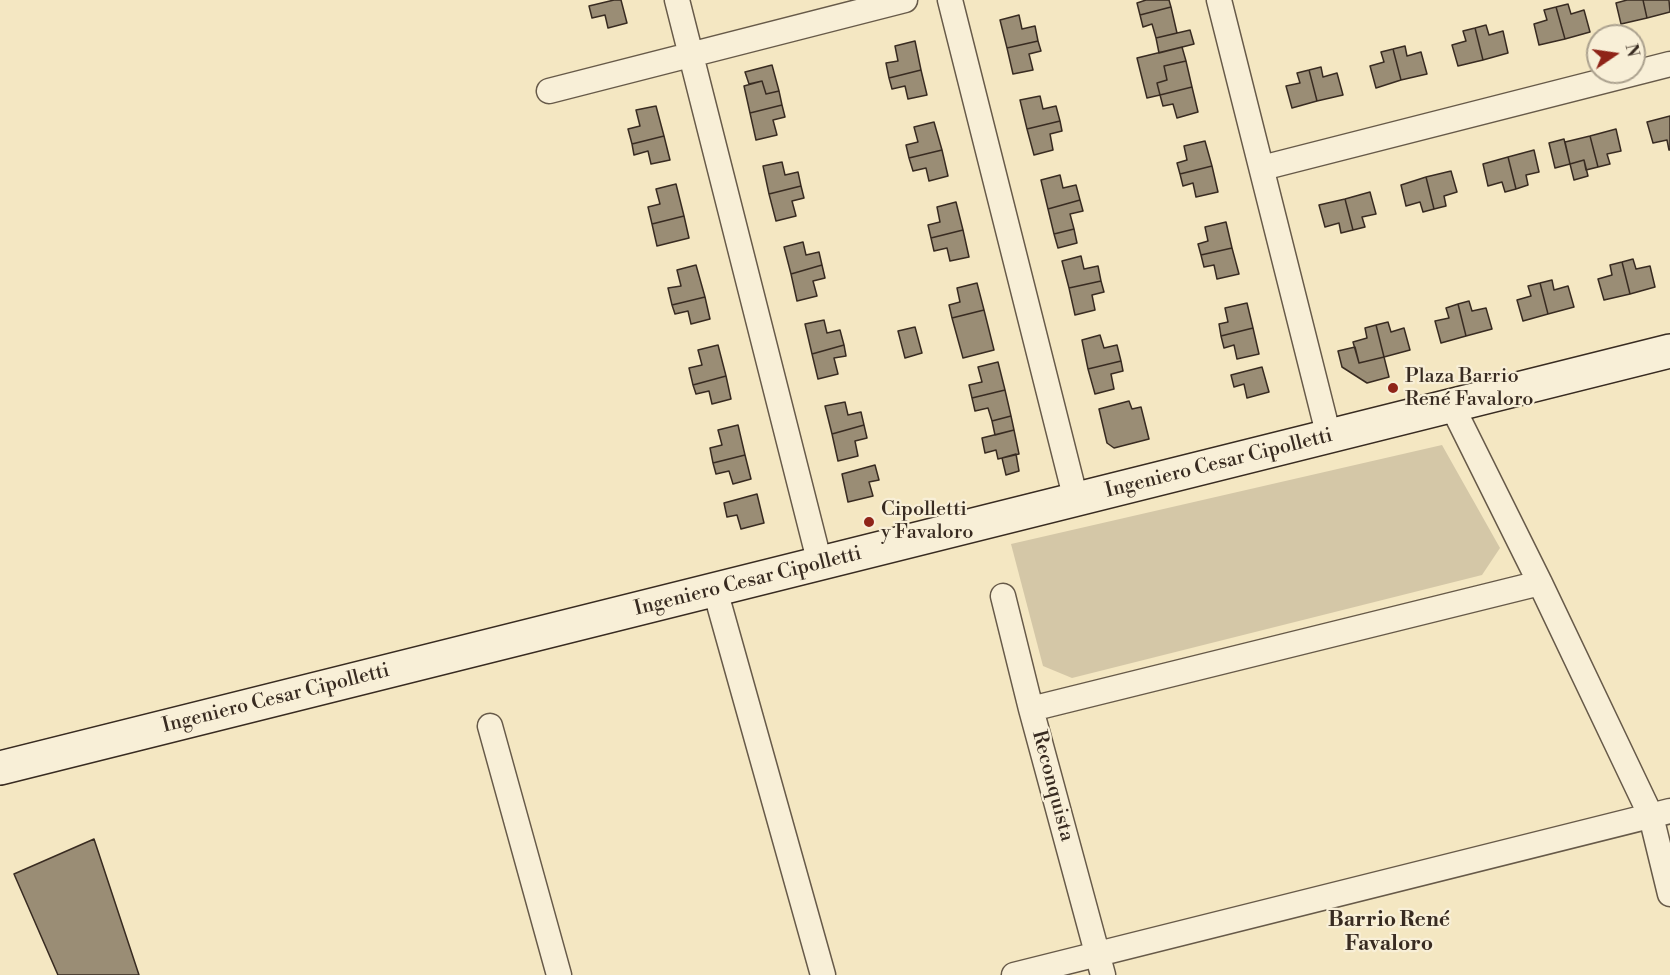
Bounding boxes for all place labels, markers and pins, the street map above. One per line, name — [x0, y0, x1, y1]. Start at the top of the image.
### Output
place label: Plaza Barrio René Favaloro — [1405, 365, 1534, 412]
marker: Plaza Barrio René Favaloro — [1386, 381, 1400, 395]
place label: Cipolletti y Favaloro — [881, 498, 973, 545]
marker: Cipolletti y Favaloro — [862, 515, 876, 529]

